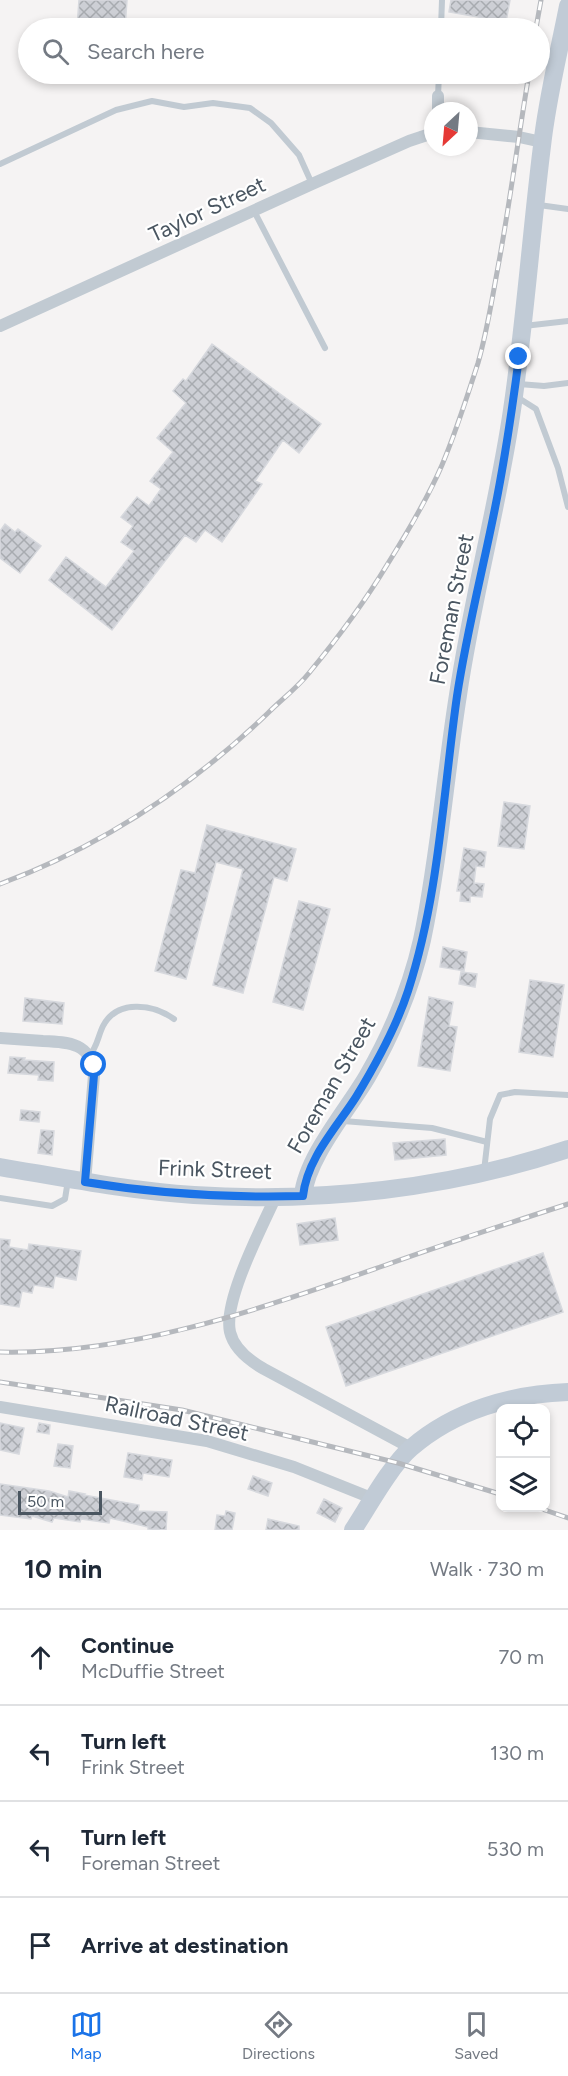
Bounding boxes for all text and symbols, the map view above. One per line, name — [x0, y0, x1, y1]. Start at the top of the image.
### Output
search box — [18, 18, 550, 84]
icon: search — [39, 35, 72, 68]
text: Search here — [87, 38, 205, 65]
north arrow — [424, 102, 478, 156]
street label: Taylor Street — [145, 171, 270, 248]
route end — [505, 343, 531, 369]
street label: Foreman Street — [424, 531, 479, 687]
street label: Foreman Street — [281, 1012, 381, 1158]
route start — [80, 1051, 106, 1077]
street label: Frink Street — [157, 1154, 273, 1185]
street label: Railroad Street — [103, 1390, 251, 1447]
map controls — [496, 1404, 550, 1512]
button: locate — [496, 1404, 550, 1458]
button: layers — [496, 1458, 550, 1512]
scale bar — [18, 1488, 102, 1516]
text: 50 m — [27, 1492, 64, 1511]
text: 10 min — [24, 1553, 102, 1585]
text: Walk · 730 m — [430, 1557, 544, 1581]
text: Continue — [81, 1632, 174, 1659]
icon: ahead — [24, 1641, 57, 1674]
text: 70 m — [498, 1645, 544, 1669]
text: McDuffie Street — [81, 1659, 225, 1683]
text: Turn left — [81, 1728, 167, 1755]
icon: left — [24, 1737, 57, 1770]
text: 130 m — [490, 1741, 544, 1765]
text: Frink Street — [81, 1755, 185, 1779]
text: Turn left — [81, 1824, 167, 1851]
icon: left — [24, 1833, 57, 1866]
text: 530 m — [487, 1837, 544, 1861]
text: Foreman Street — [81, 1851, 220, 1875]
icon: arrive — [24, 1929, 57, 1962]
text: Arrive at destination — [81, 1932, 289, 1959]
tab: Map — [70, 2008, 103, 2063]
tab: Directions — [242, 2008, 315, 2063]
tab: Saved — [454, 2008, 498, 2063]

